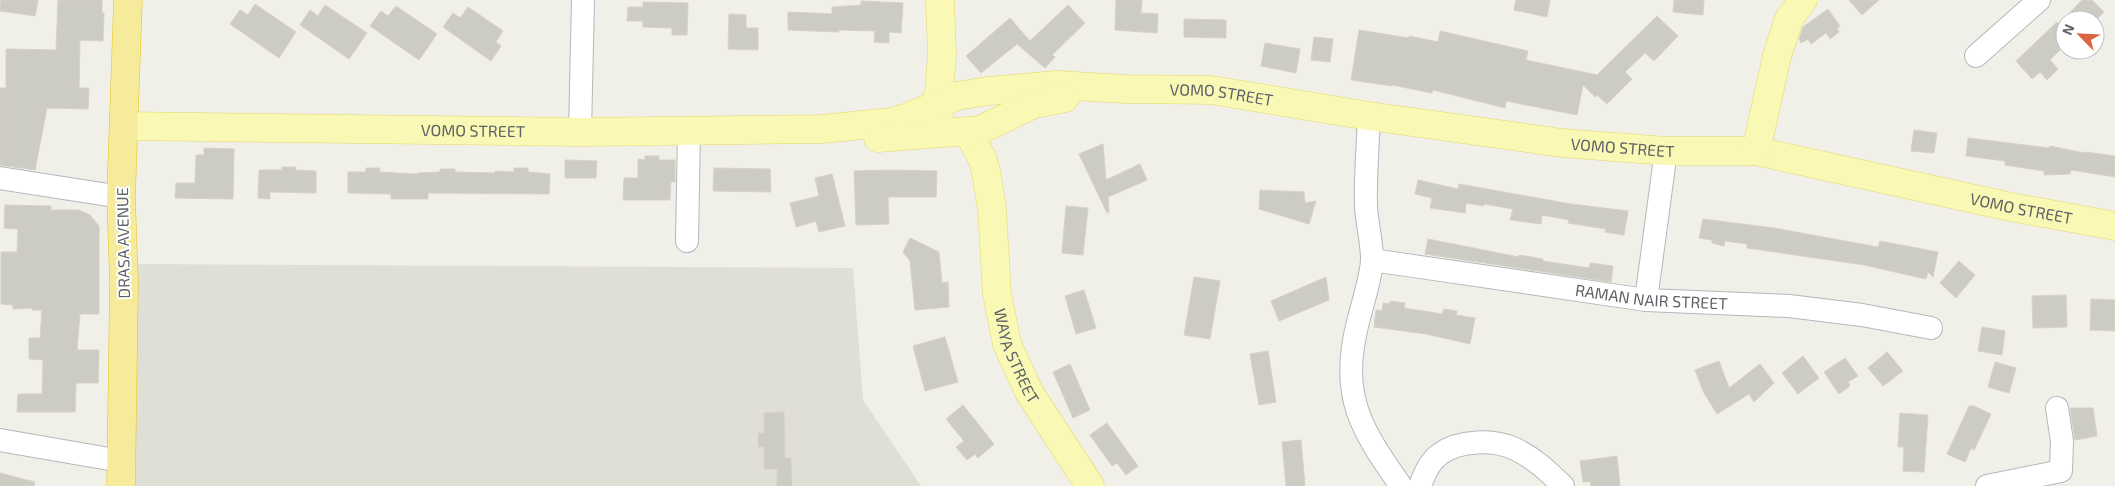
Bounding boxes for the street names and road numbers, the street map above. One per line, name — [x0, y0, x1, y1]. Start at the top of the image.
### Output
street label: VOMO STREET — [1170, 80, 1275, 109]
street label: VOMO STREET — [421, 120, 525, 140]
street label: VOMO STREET — [1570, 134, 1674, 160]
street label: DRASA AVENUE — [112, 187, 133, 299]
street label: VOMO STREET — [1968, 188, 2074, 227]
street label: RAMAN NAIR STREET — [1574, 280, 1728, 312]
street label: WAYA STREET — [991, 307, 1044, 407]

